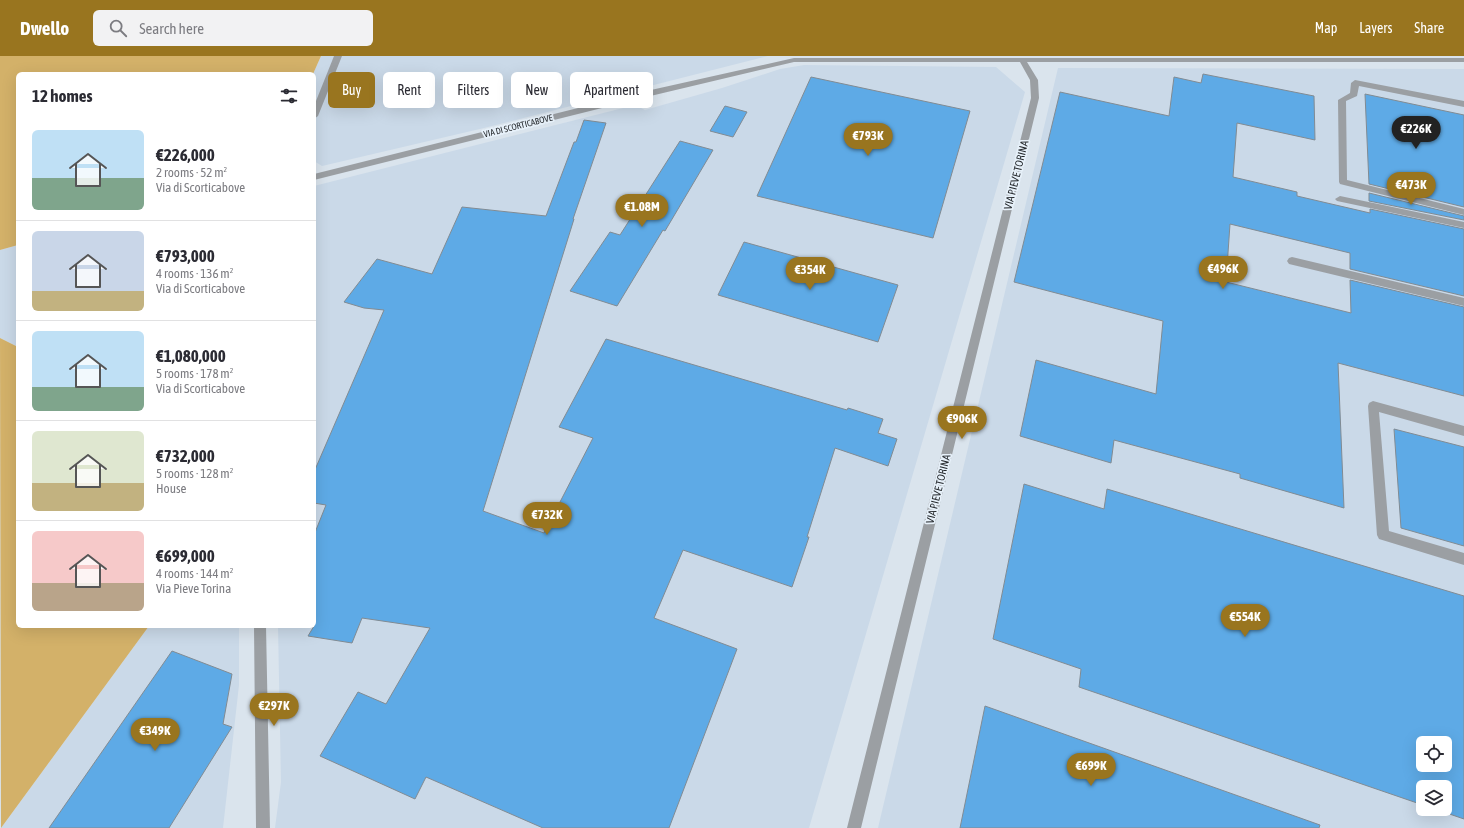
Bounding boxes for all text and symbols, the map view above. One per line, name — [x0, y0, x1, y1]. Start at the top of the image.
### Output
search box — [93, 10, 373, 46]
text: Dwello — [20, 17, 69, 39]
icon: search — [107, 17, 129, 39]
text: Search here — [139, 20, 204, 37]
text: Map — [1315, 20, 1337, 36]
text: Layers — [1359, 20, 1392, 36]
text: Share — [1414, 20, 1444, 36]
chip: Buy — [328, 72, 375, 108]
chip: Rent — [383, 72, 435, 108]
chip: Filters — [443, 72, 503, 108]
chip: New — [511, 72, 562, 108]
chip: Apartment — [570, 72, 653, 108]
icon: filters — [278, 85, 300, 107]
text: 12 homes — [32, 86, 93, 106]
street label: VIA DI SCORTICABOVE — [482, 113, 554, 139]
pin: €226K — [1388, 116, 1444, 150]
text: €226K — [1401, 121, 1431, 136]
pin: €793K — [840, 123, 896, 157]
text: €793K — [853, 128, 883, 143]
street label: VIA PIEVE TORINA — [1002, 139, 1031, 211]
text: €226,000 — [156, 145, 215, 165]
icon: home — [64, 146, 112, 194]
text: 2 rooms · 52 m² — [156, 165, 227, 180]
pin: €473K — [1383, 172, 1439, 206]
text: €473K — [1396, 177, 1426, 192]
text: Via di Scorticabove — [156, 180, 245, 195]
pin: €1.08M — [609, 194, 675, 228]
text: €1.08M — [624, 199, 660, 214]
text: €793,000 — [156, 246, 215, 266]
icon: home — [64, 247, 112, 295]
pin: €496K — [1195, 256, 1251, 290]
pin: €354K — [782, 257, 838, 291]
text: €496K — [1208, 261, 1238, 276]
text: €354K — [795, 262, 825, 277]
text: 4 rooms · 136 m² — [156, 266, 233, 281]
text: Via di Scorticabove — [156, 281, 245, 296]
text: €1,080,000 — [156, 346, 226, 366]
icon: home — [64, 347, 112, 395]
text: 5 rooms · 178 m² — [156, 366, 233, 381]
text: Via di Scorticabove — [156, 381, 245, 396]
pin: €906K — [934, 406, 990, 440]
text: €906K — [947, 411, 977, 426]
text: €732,000 — [156, 446, 215, 466]
icon: home — [64, 447, 112, 495]
street label: VIA PIEVE TORINA — [924, 453, 953, 525]
text: 5 rooms · 128 m² — [156, 466, 233, 481]
text: House — [156, 481, 186, 496]
pin: €732K — [519, 502, 575, 536]
text: €732K — [532, 507, 562, 522]
text: €699,000 — [156, 546, 215, 566]
icon: home — [64, 547, 112, 595]
text: 4 rooms · 144 m² — [156, 566, 233, 581]
text: Via Pieve Torina — [156, 581, 231, 596]
pin: €554K — [1217, 604, 1273, 638]
text: €554K — [1230, 609, 1260, 624]
pin: €297K — [246, 693, 302, 727]
text: €297K — [259, 698, 289, 713]
pin: €349K — [127, 718, 183, 752]
text: €349K — [140, 723, 170, 738]
map controls — [1416, 736, 1452, 816]
button: locate — [1416, 736, 1452, 772]
pin: €699K — [1063, 753, 1119, 787]
text: €699K — [1076, 758, 1106, 773]
button: layers — [1416, 780, 1452, 816]

